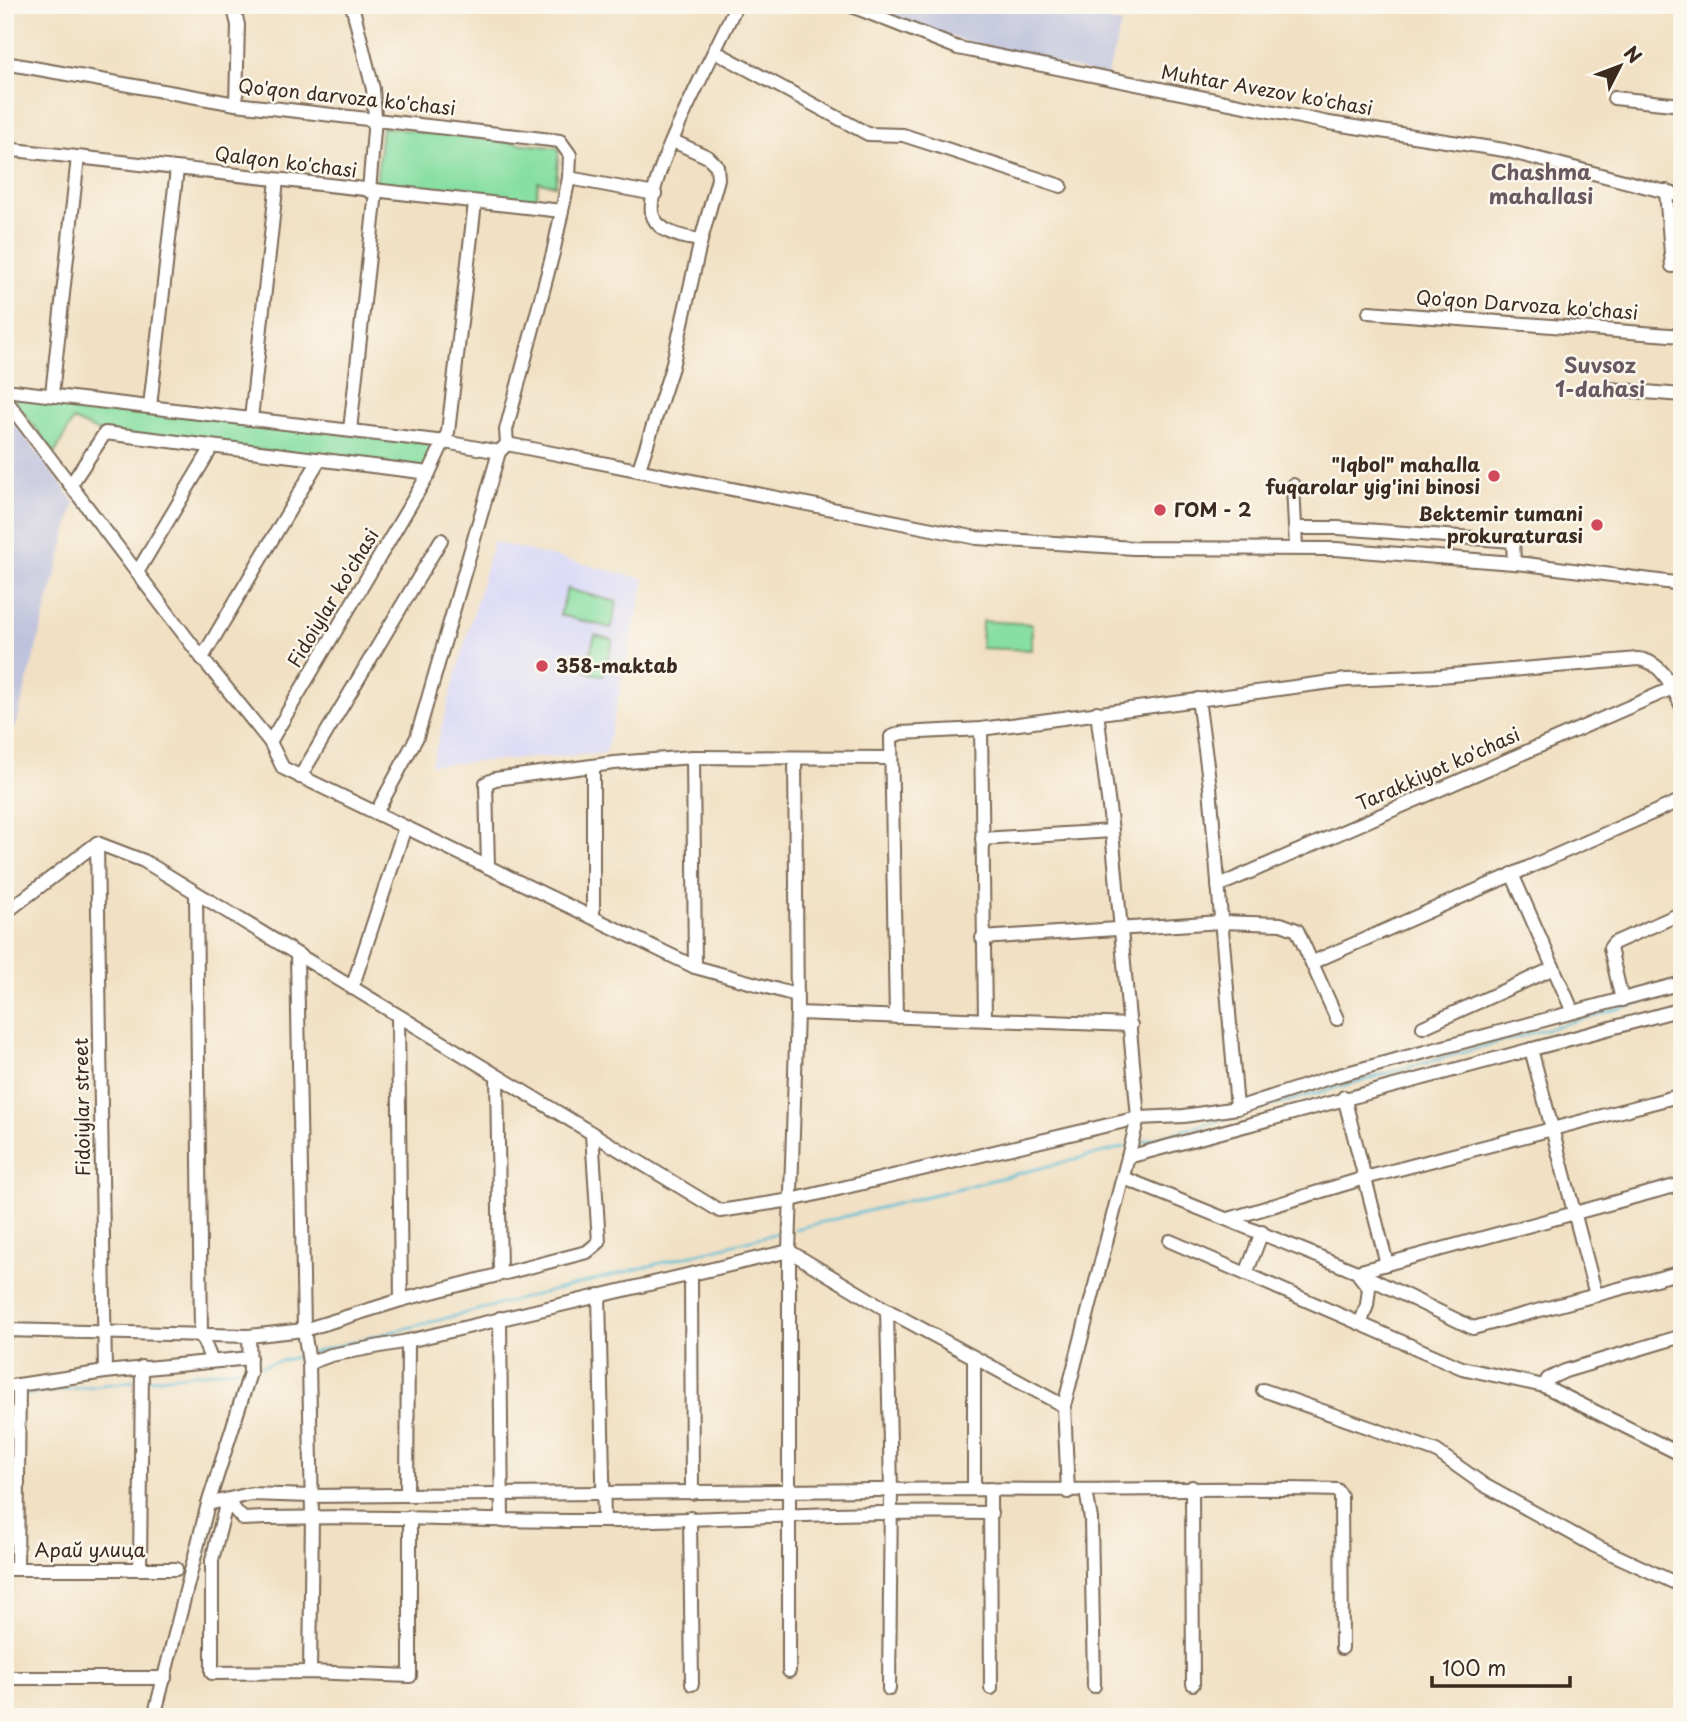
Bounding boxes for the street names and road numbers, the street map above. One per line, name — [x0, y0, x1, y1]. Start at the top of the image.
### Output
street label: Muhtar Avezov ko'chasi — [1159, 57, 1375, 121]
street label: Qo'qon darvoza ko'chasi — [237, 71, 457, 121]
street label: Qalqon ko'chasi — [213, 138, 359, 184]
street label: Qo'qon Darvoza ko'chasi — [1415, 282, 1639, 326]
street label: Fidoiylar ko'chasi — [280, 523, 385, 672]
street label: Tarakkiyot ko'chasi — [1351, 719, 1524, 817]
street label: Fidoiylar street — [66, 1037, 96, 1177]
street label: Арай улица — [34, 1535, 146, 1563]

